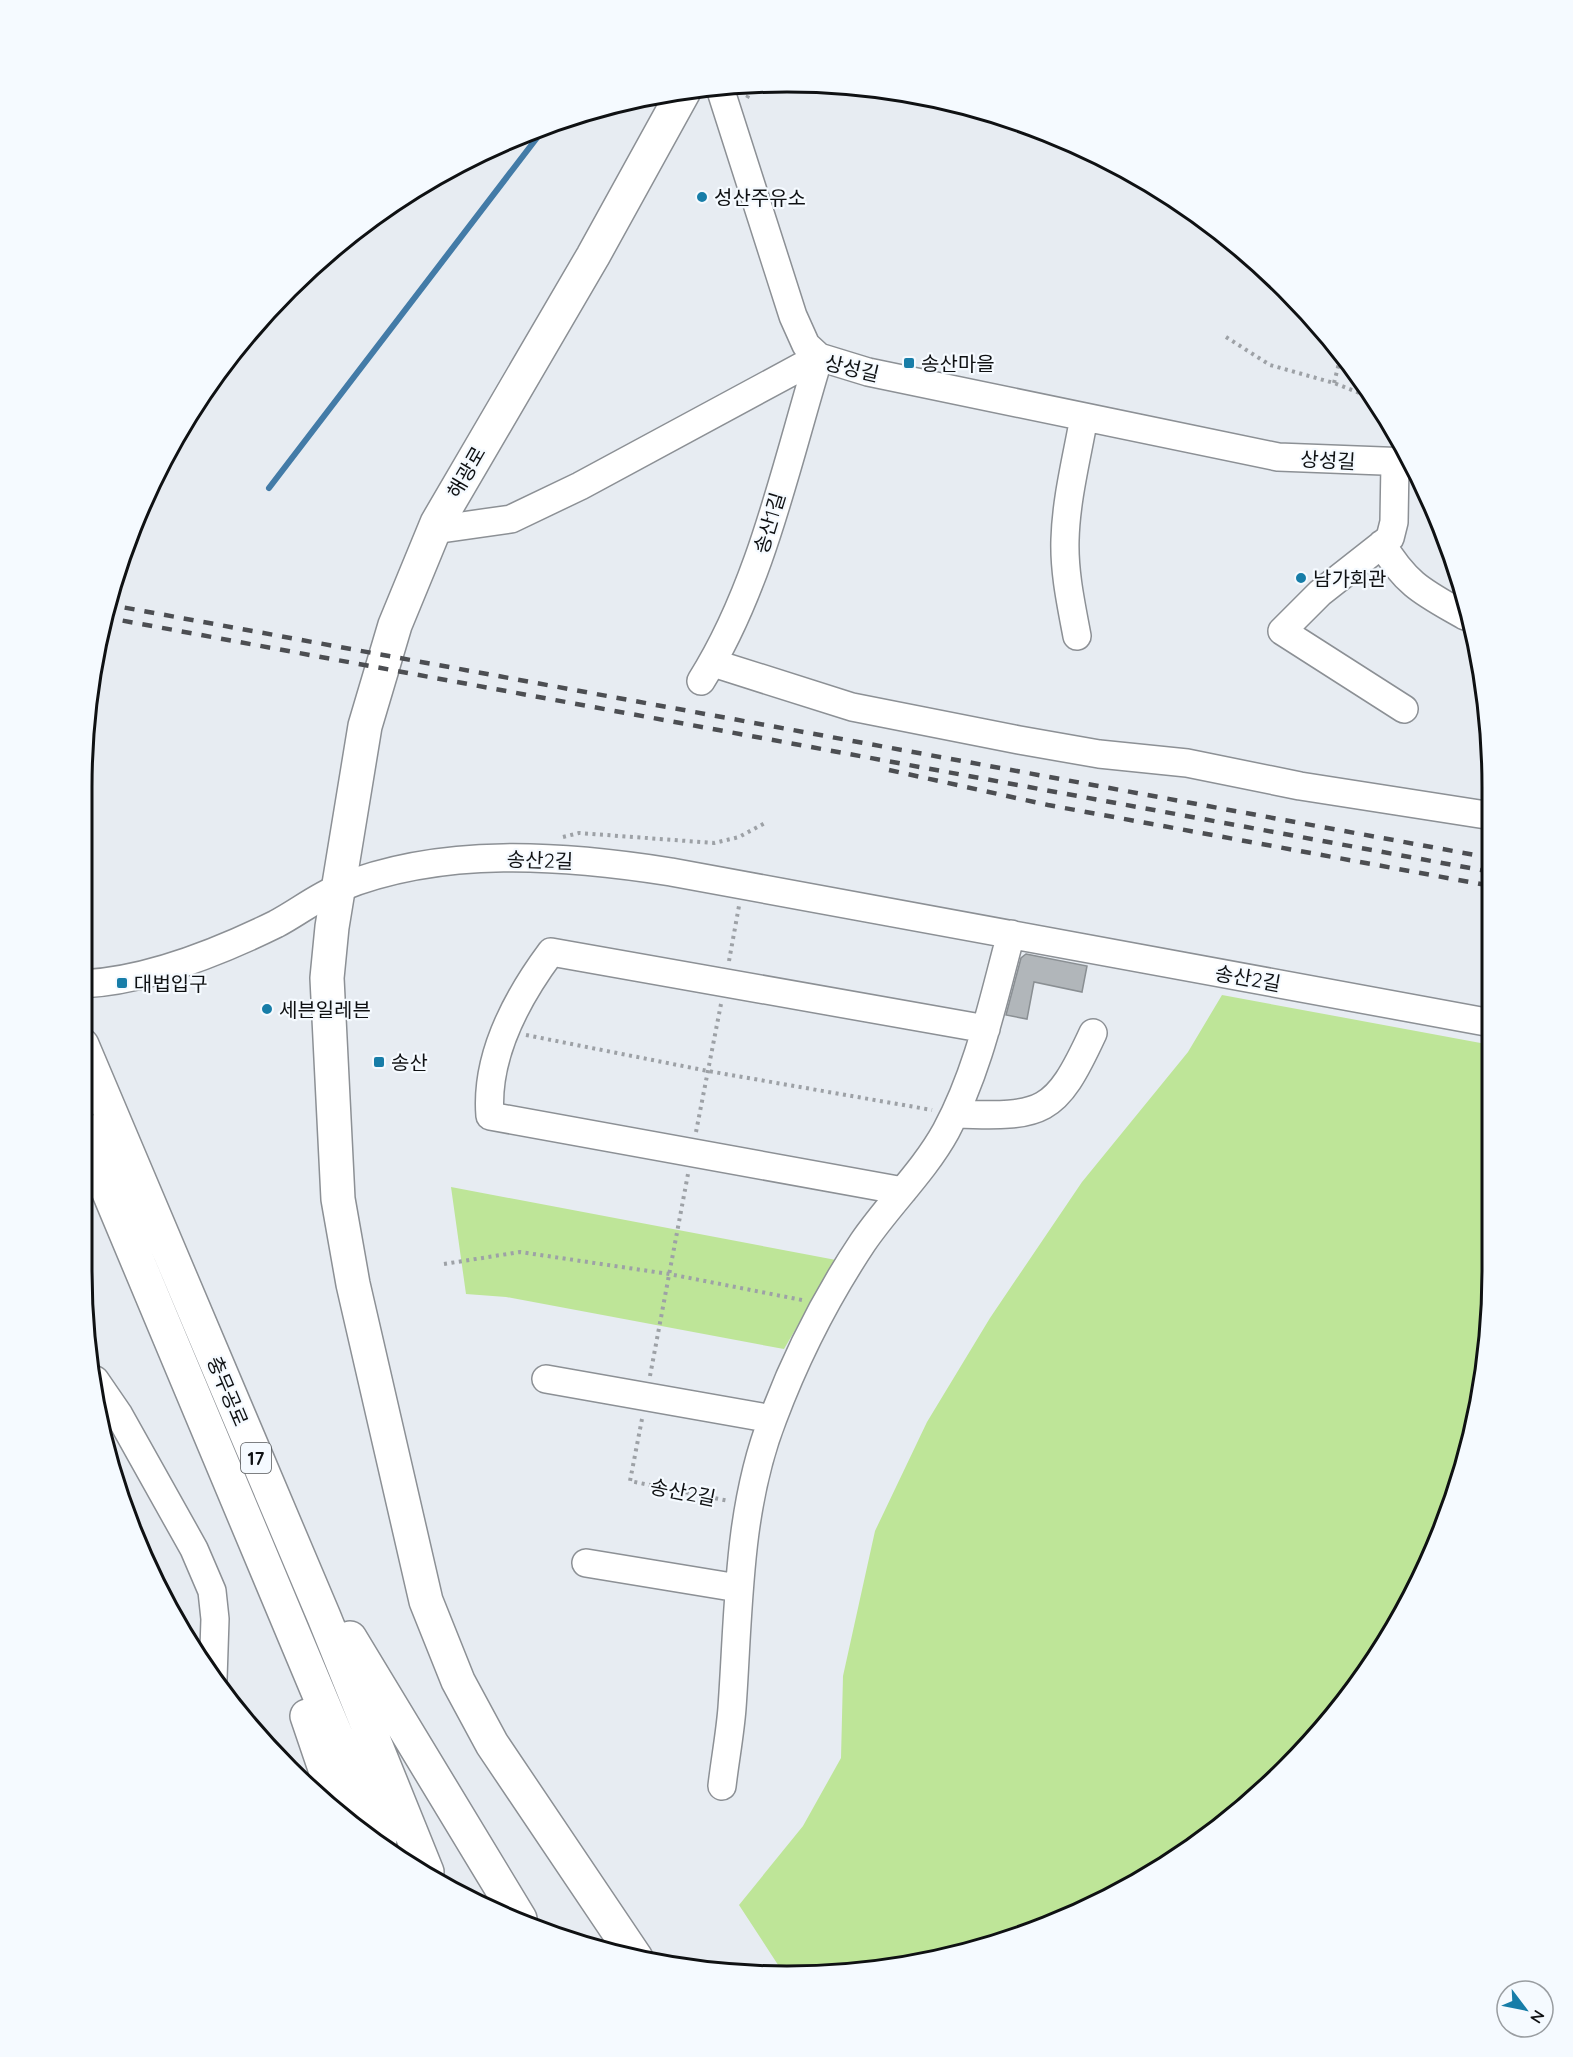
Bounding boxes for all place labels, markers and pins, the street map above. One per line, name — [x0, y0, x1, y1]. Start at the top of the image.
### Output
place label: 성산주유소 — [714, 185, 806, 210]
marker: 성산주유소 — [695, 190, 709, 204]
place label: 송산마을 — [921, 351, 995, 376]
marker: 송산마을 — [902, 356, 916, 370]
place label: 남가회관 — [1313, 566, 1387, 591]
marker: 남가회관 — [1294, 571, 1308, 585]
place label: 대법입구 — [134, 971, 208, 996]
marker: 대법입구 — [115, 976, 129, 990]
place label: 세븐일레븐 — [279, 997, 371, 1022]
marker: 세븐일레븐 — [260, 1002, 274, 1016]
place label: 송산 — [391, 1050, 428, 1075]
marker: 송산 — [372, 1055, 386, 1069]

